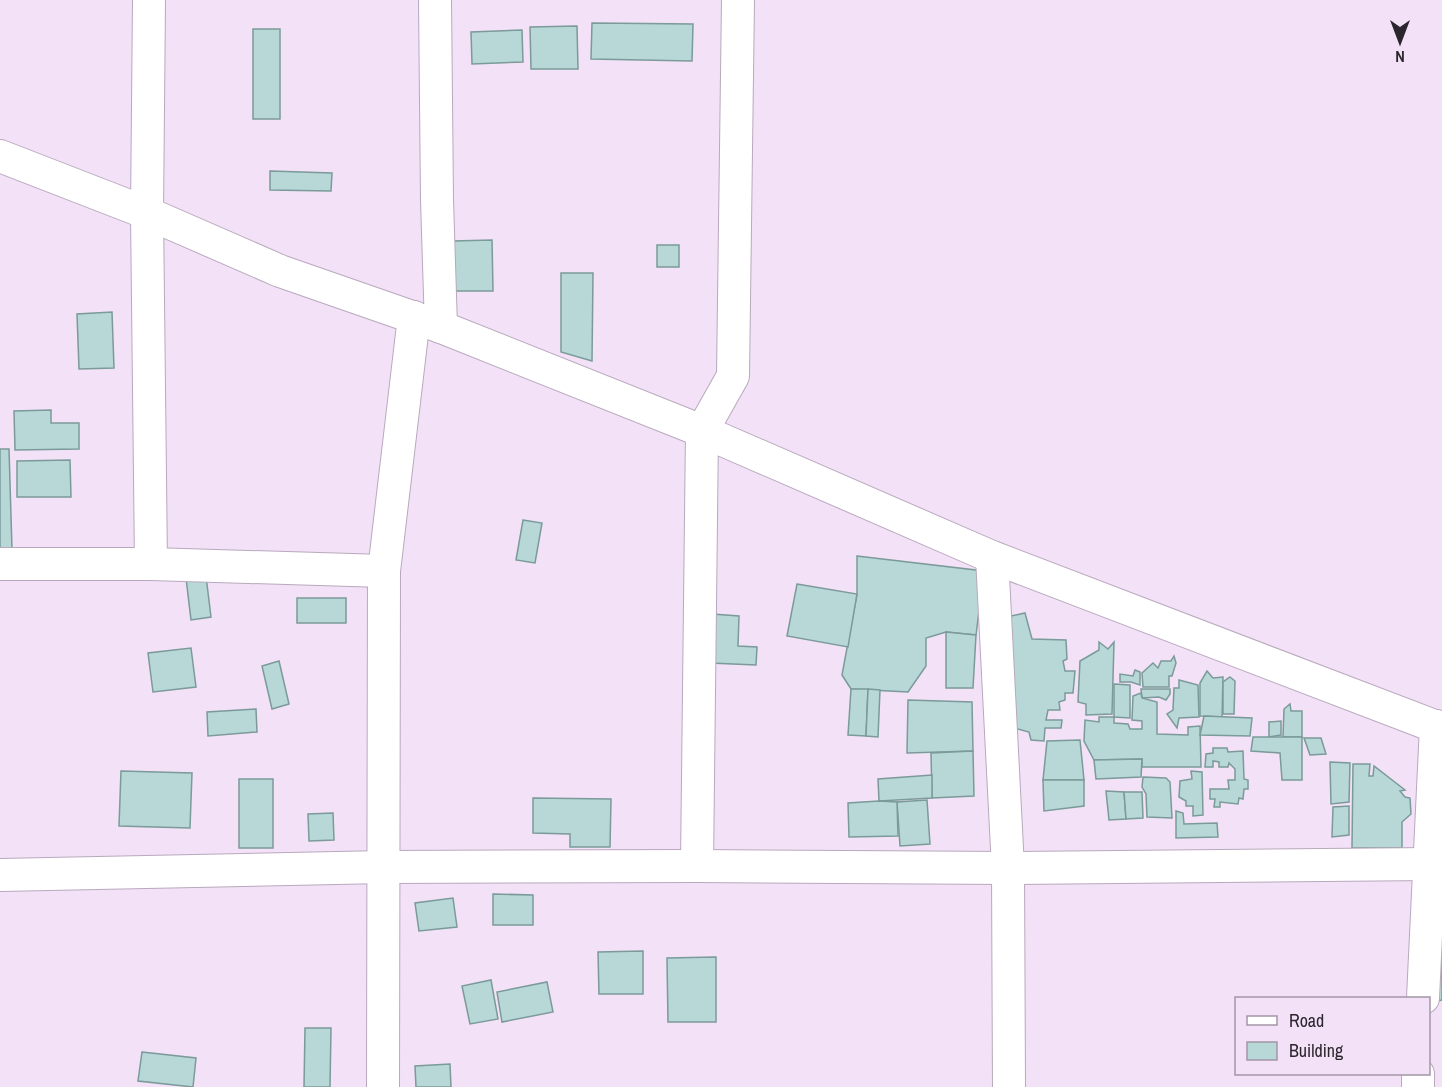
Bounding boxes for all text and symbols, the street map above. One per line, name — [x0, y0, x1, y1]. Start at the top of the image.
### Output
north arrow — [1370, 12, 1430, 72]
text: N — [1395, 46, 1405, 68]
legend — [1235, 997, 1430, 1075]
text: Road — [1289, 1008, 1324, 1033]
text: Building — [1289, 1038, 1344, 1063]

